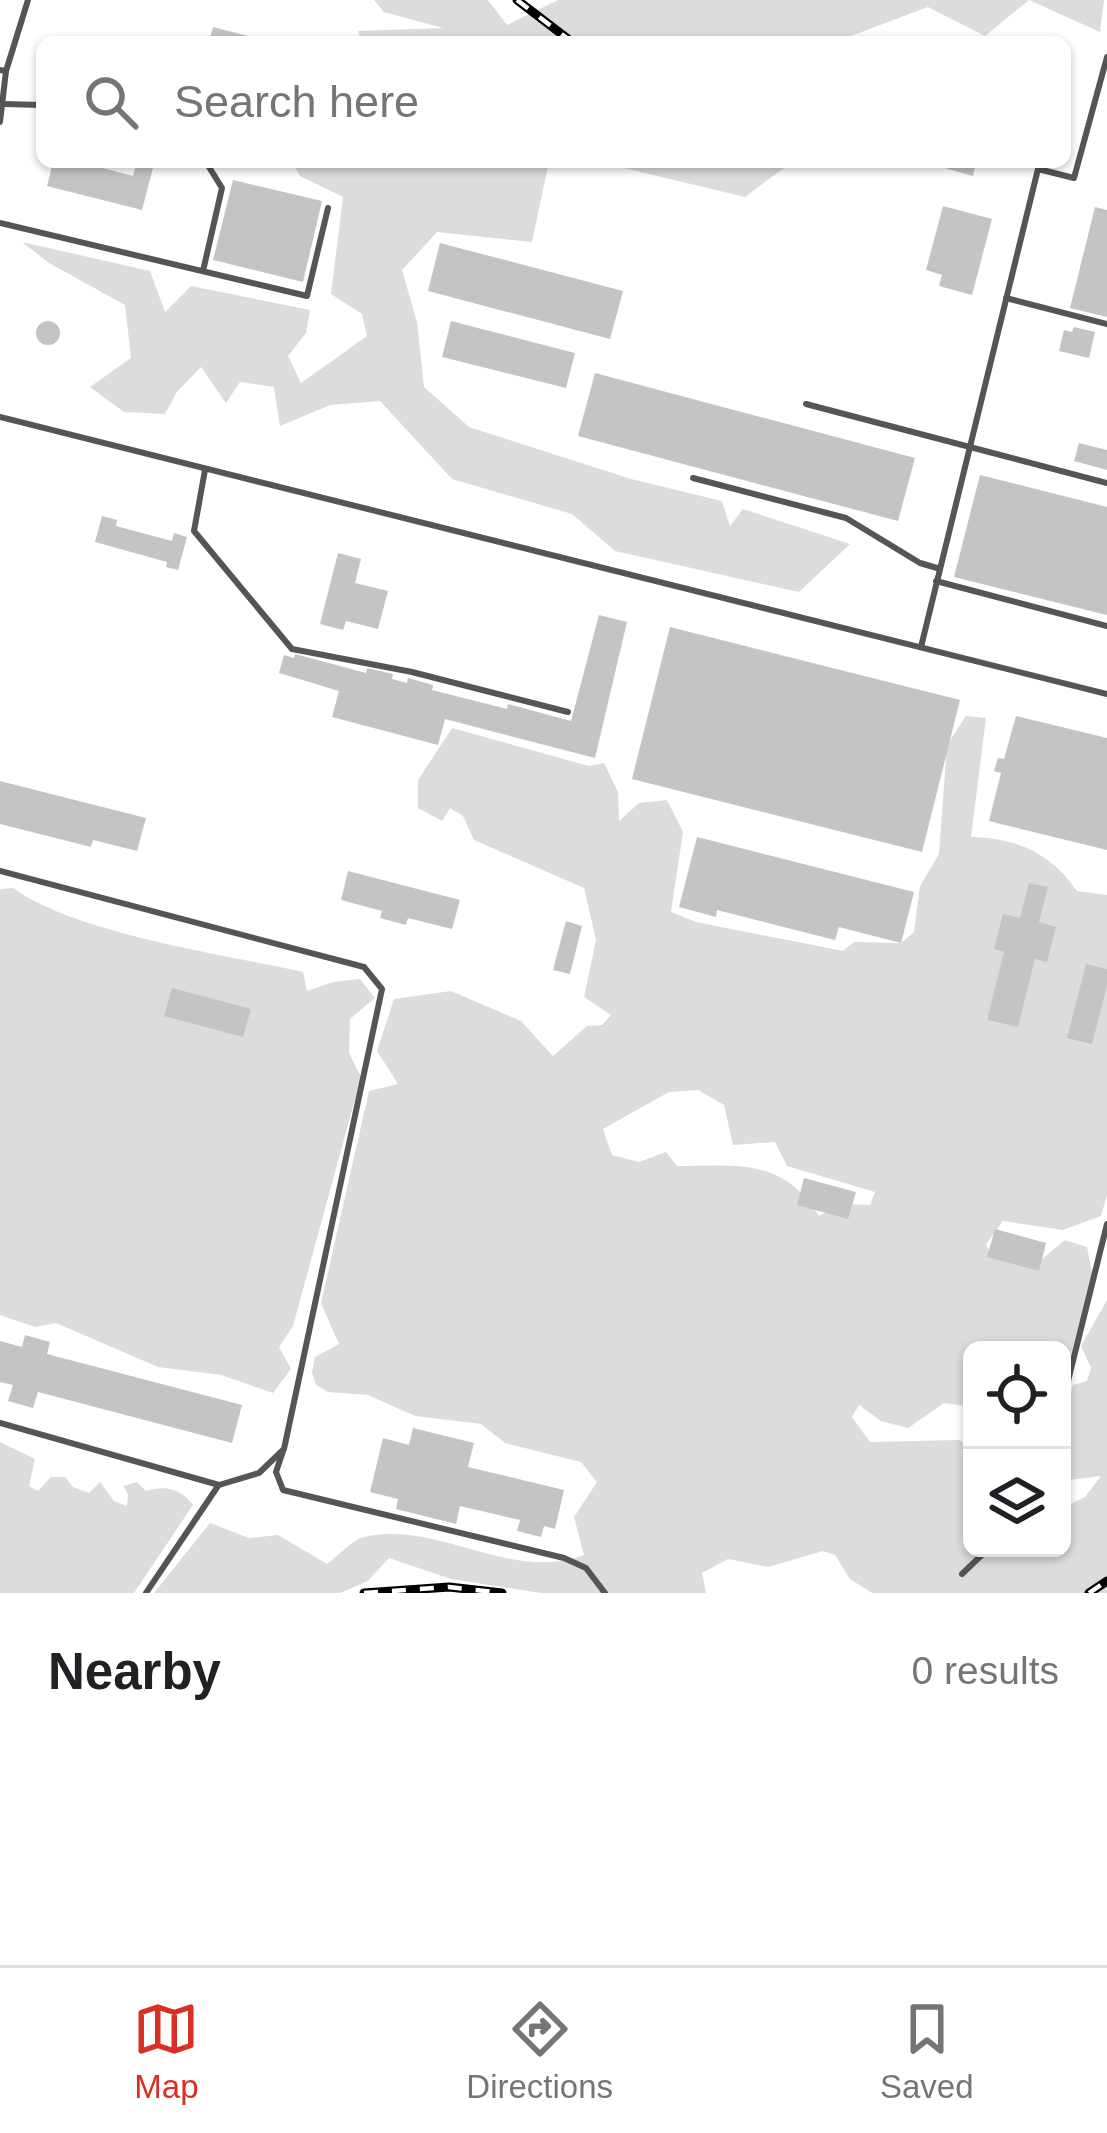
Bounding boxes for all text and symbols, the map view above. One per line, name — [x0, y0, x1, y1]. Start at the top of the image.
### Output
search box — [36, 36, 1071, 168]
icon: search — [78, 69, 144, 135]
text: Search here — [174, 76, 419, 127]
map controls — [963, 1341, 1071, 1557]
button: locate — [963, 1341, 1071, 1449]
button: layers — [963, 1449, 1071, 1557]
text: Nearby — [48, 1643, 221, 1700]
text: 0 results — [912, 1649, 1059, 1692]
tab: Map — [133, 1996, 199, 2106]
tab: Directions — [466, 1996, 613, 2106]
tab: Saved — [880, 1996, 974, 2106]

